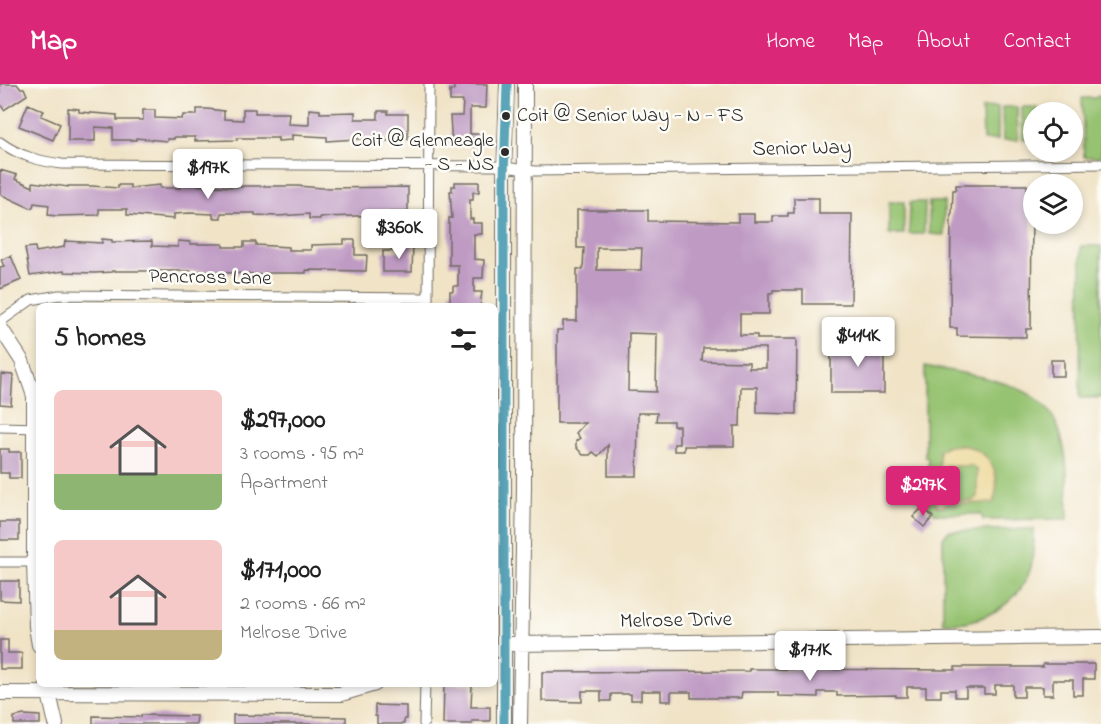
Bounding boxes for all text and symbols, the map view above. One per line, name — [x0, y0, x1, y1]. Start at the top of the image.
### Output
text: Map — [30, 22, 77, 63]
text: Home — [766, 27, 815, 57]
text: Map — [848, 27, 883, 57]
text: About — [916, 27, 970, 57]
text: Contact — [1003, 27, 1071, 57]
place label: Coit @ Senior Way - N - FS — [517, 102, 744, 131]
map controls — [1023, 102, 1083, 234]
button: locate — [1023, 102, 1083, 162]
marker: Coit @ Senior Way - N - FS — [500, 110, 512, 122]
place label: Coit @ Glenneagle - S - NS — [351, 127, 494, 180]
street label: Senior Way — [752, 133, 852, 167]
marker: Coit @ Glenneagle - S - NS — [499, 146, 511, 158]
pin: $197K — [166, 149, 250, 200]
text: $197K — [187, 154, 229, 183]
button: layers — [1023, 174, 1083, 234]
pin: $360K — [357, 209, 441, 260]
text: $360K — [375, 214, 423, 243]
street label: Pencross Lane — [148, 262, 272, 294]
pin: $414K — [816, 317, 900, 368]
text: 5 homes — [54, 320, 146, 358]
text: $414K — [836, 322, 880, 351]
icon: filters — [447, 323, 480, 356]
text: $297,000 — [240, 402, 325, 440]
icon: home — [102, 414, 174, 486]
text: 3 rooms · 95 m² — [240, 440, 364, 469]
pin: $297K — [881, 466, 965, 517]
text: Apartment — [240, 469, 328, 498]
text: $297K — [900, 471, 946, 500]
text: $171,000 — [240, 552, 321, 590]
icon: home — [102, 564, 174, 636]
text: 2 rooms · 66 m² — [240, 590, 366, 619]
street label: Melrose Drive — [620, 605, 733, 637]
text: Melrose Drive — [240, 619, 347, 648]
pin: $171K — [768, 631, 852, 682]
text: $171K — [789, 636, 831, 665]

